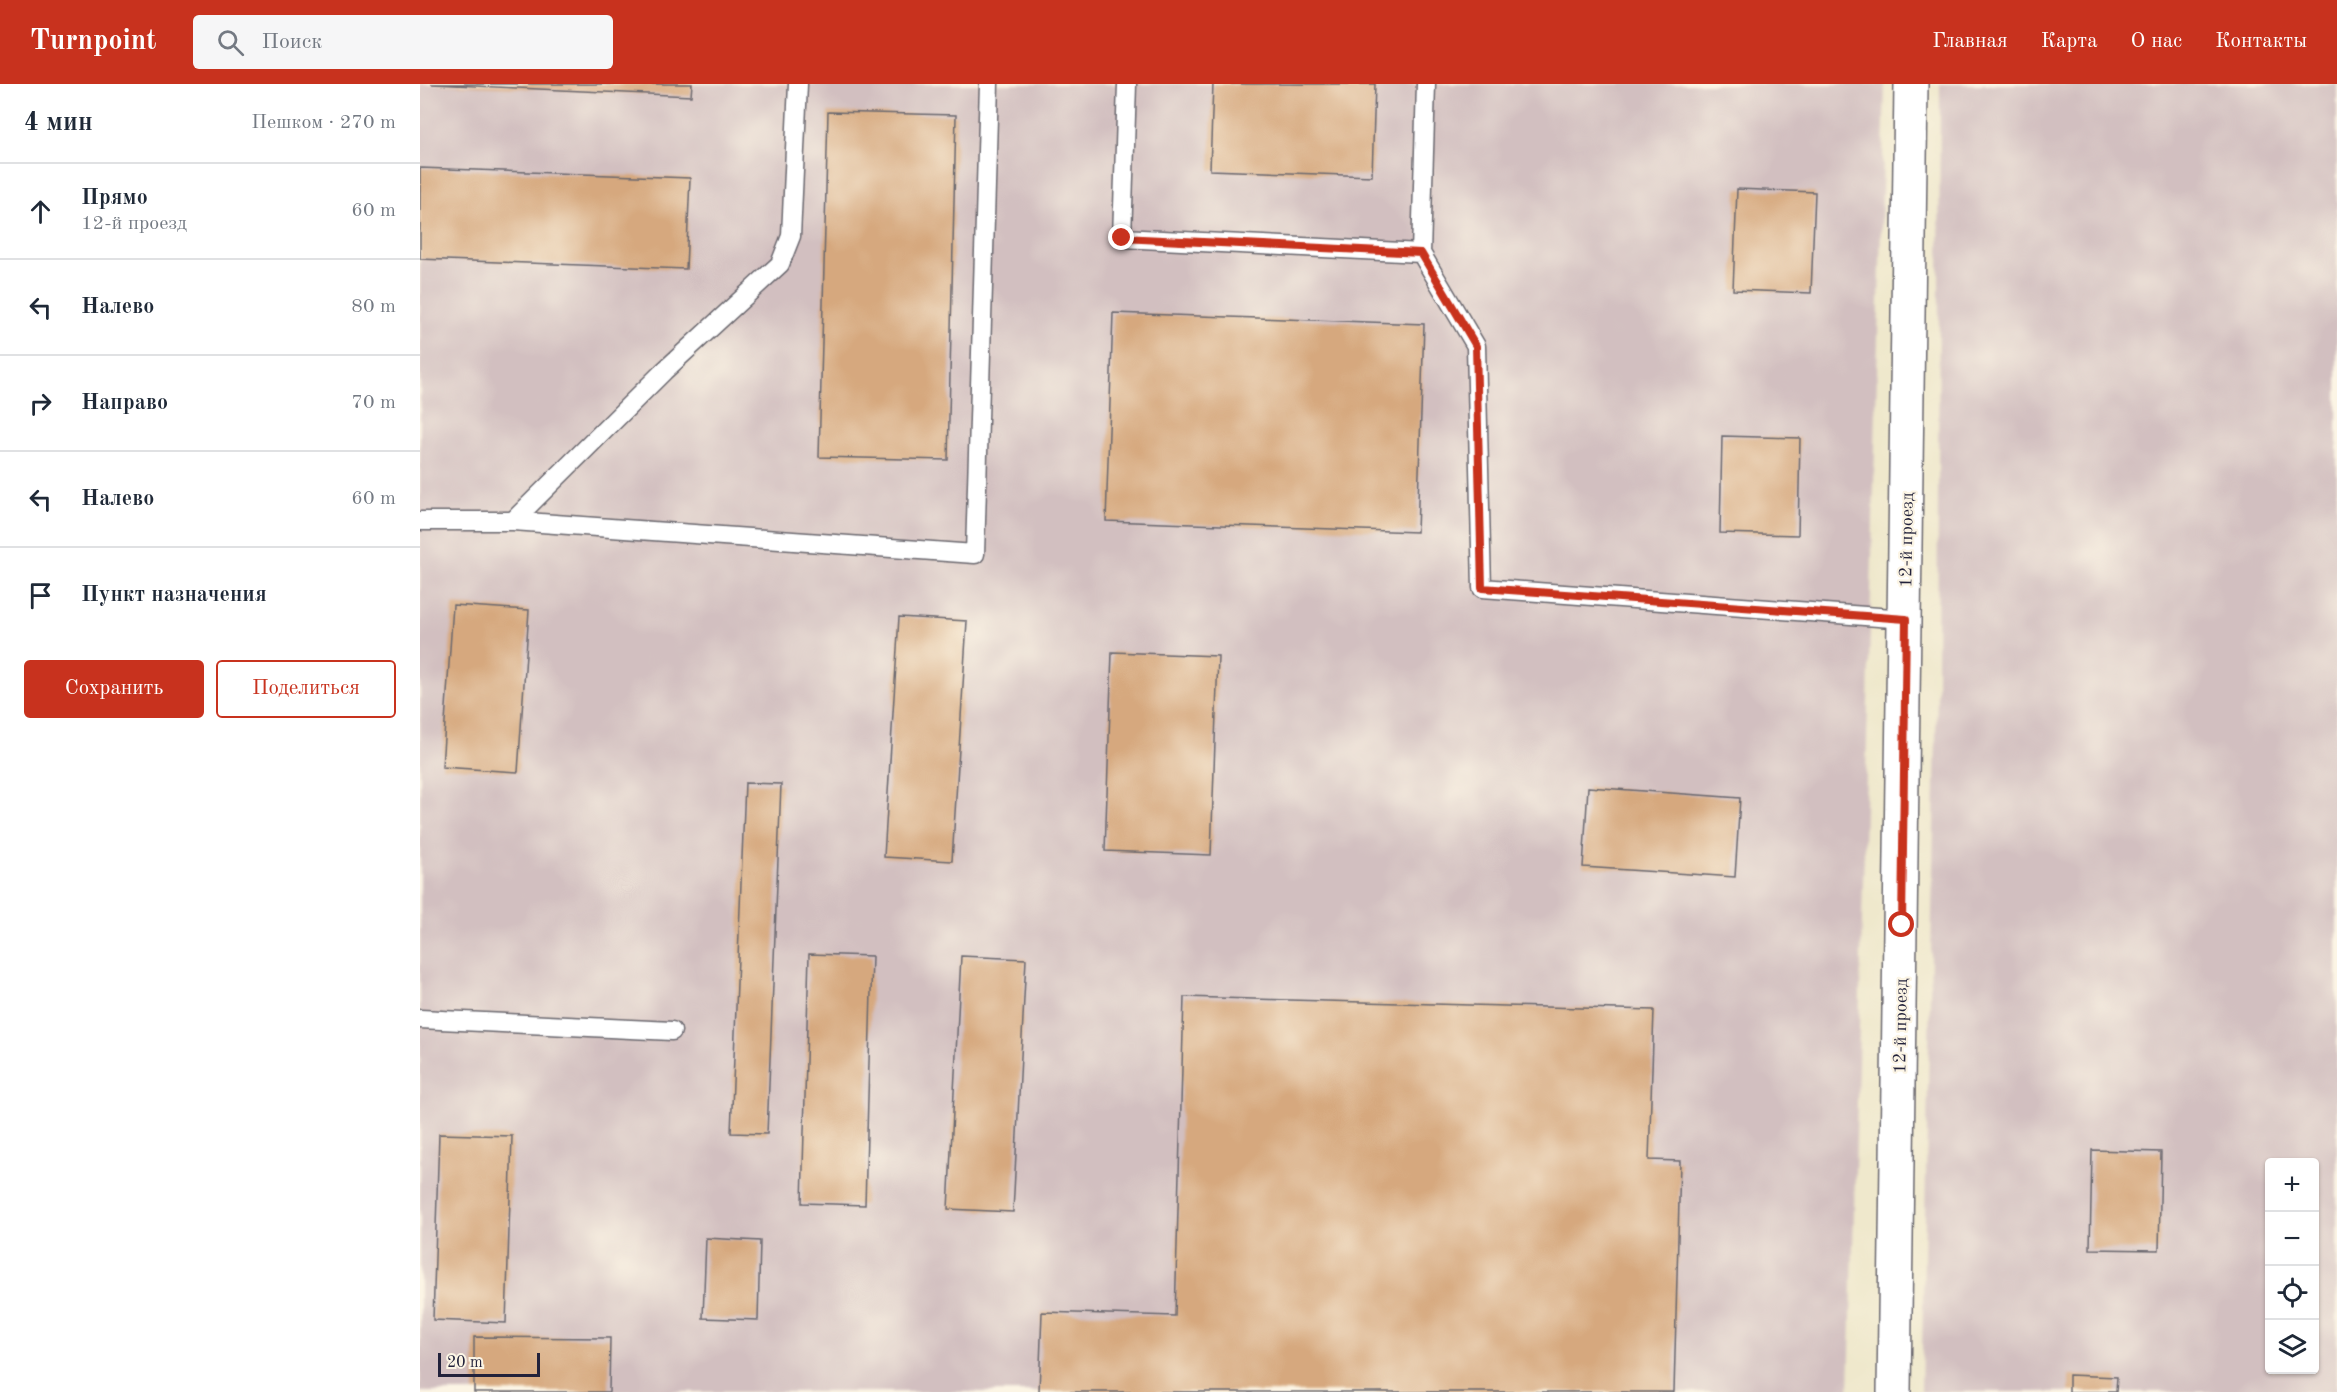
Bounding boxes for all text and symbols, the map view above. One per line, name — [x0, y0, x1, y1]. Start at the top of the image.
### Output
search box — [193, 15, 613, 69]
icon: search — [214, 26, 247, 59]
text: Turnpoint — [30, 28, 157, 56]
text: Поиск — [262, 31, 322, 53]
text: Главная — [1932, 31, 2008, 52]
text: Карта — [2041, 31, 2098, 52]
text: О нас — [2131, 31, 2182, 52]
text: Контакты — [2215, 31, 2307, 52]
text: 4 мин — [24, 110, 93, 136]
text: Пешком · 270 m — [251, 113, 396, 133]
text: Прямо — [81, 187, 148, 209]
icon: ahead — [24, 195, 57, 228]
text: 60 m — [351, 201, 396, 221]
text: 12-й проезд — [81, 214, 187, 234]
route end — [1108, 224, 1134, 250]
icon: left — [24, 291, 57, 324]
text: Налево — [81, 296, 154, 318]
text: 80 m — [351, 297, 396, 317]
icon: right — [24, 387, 57, 420]
text: Направо — [81, 392, 168, 414]
text: 70 m — [351, 393, 396, 413]
icon: left — [24, 483, 57, 516]
text: Налево — [81, 488, 154, 510]
text: 60 m — [351, 489, 396, 509]
street label: 12-й проезд — [1897, 492, 1917, 588]
icon: arrive — [24, 579, 57, 612]
text: Пункт назначения — [81, 584, 267, 606]
button: Сохранить — [24, 660, 204, 718]
button: Поделиться — [216, 660, 396, 718]
route start — [1888, 911, 1914, 937]
street label: 12-й проезд — [1891, 978, 1911, 1074]
map controls — [2265, 1158, 2319, 1374]
button: + — [2265, 1158, 2319, 1212]
button: − — [2265, 1212, 2319, 1266]
button: locate — [2265, 1266, 2319, 1320]
button: layers — [2265, 1320, 2319, 1374]
scale bar — [438, 1350, 540, 1378]
text: 20 m — [447, 1355, 483, 1371]

